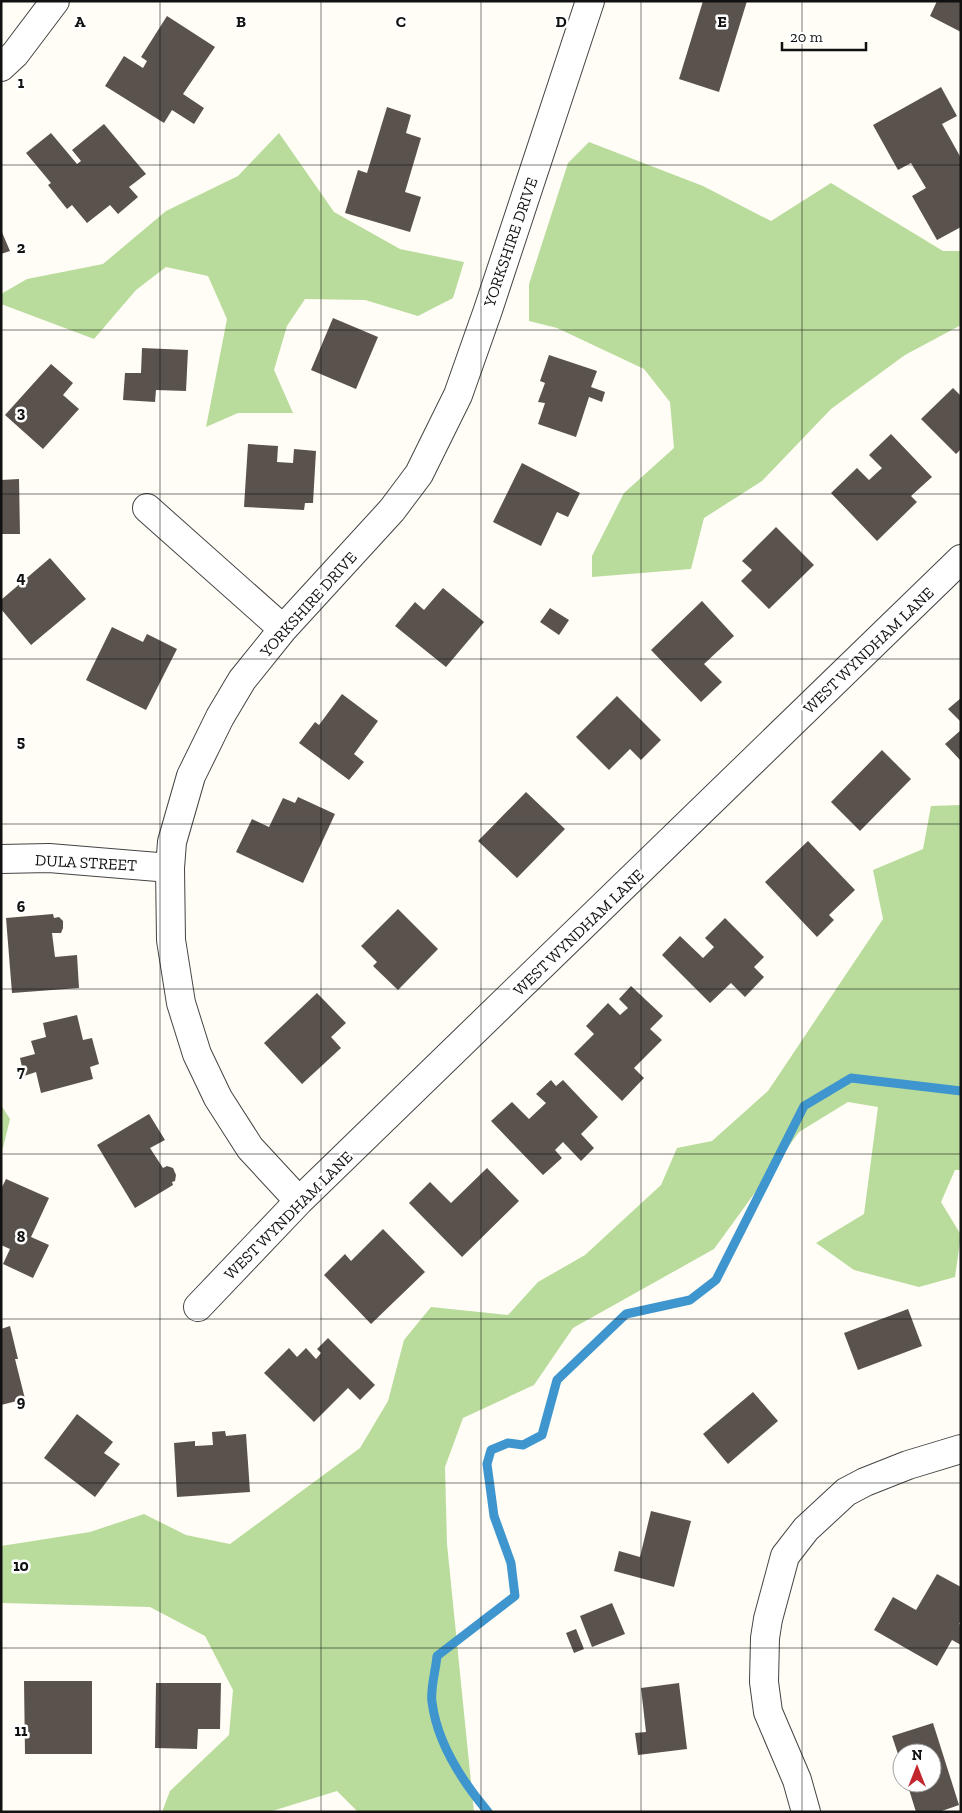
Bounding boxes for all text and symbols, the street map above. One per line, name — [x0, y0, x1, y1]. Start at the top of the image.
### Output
text: A — [75, 12, 86, 31]
text: B — [236, 12, 246, 31]
text: C — [396, 12, 406, 31]
text: D — [555, 12, 567, 31]
text: E — [717, 12, 727, 31]
scale bar — [782, 20, 866, 52]
text: 20 m — [790, 28, 823, 46]
text: 1 — [18, 73, 25, 92]
street label: YORKSHIRE DRIVE — [479, 175, 541, 310]
text: 2 — [17, 238, 26, 257]
text: 3 — [17, 403, 26, 422]
street label: YORKSHIRE DRIVE — [255, 548, 361, 662]
text: 4 — [16, 568, 26, 587]
street label: WEST WYNDHAM LANE — [799, 583, 937, 718]
text: 5 — [17, 732, 25, 751]
street label: DULA STREET — [35, 850, 137, 875]
street label: WEST WYNDHAM LANE — [509, 865, 647, 1000]
text: 6 — [17, 897, 26, 916]
text: 7 — [17, 1062, 25, 1081]
street label: WEST WYNDHAM LANE — [220, 1147, 357, 1284]
text: 8 — [17, 1227, 26, 1246]
text: 9 — [17, 1392, 26, 1411]
text: 10 — [13, 1556, 29, 1575]
text: 11 — [15, 1721, 28, 1740]
north arrow — [892, 1743, 942, 1793]
text: N — [912, 1747, 923, 1764]

